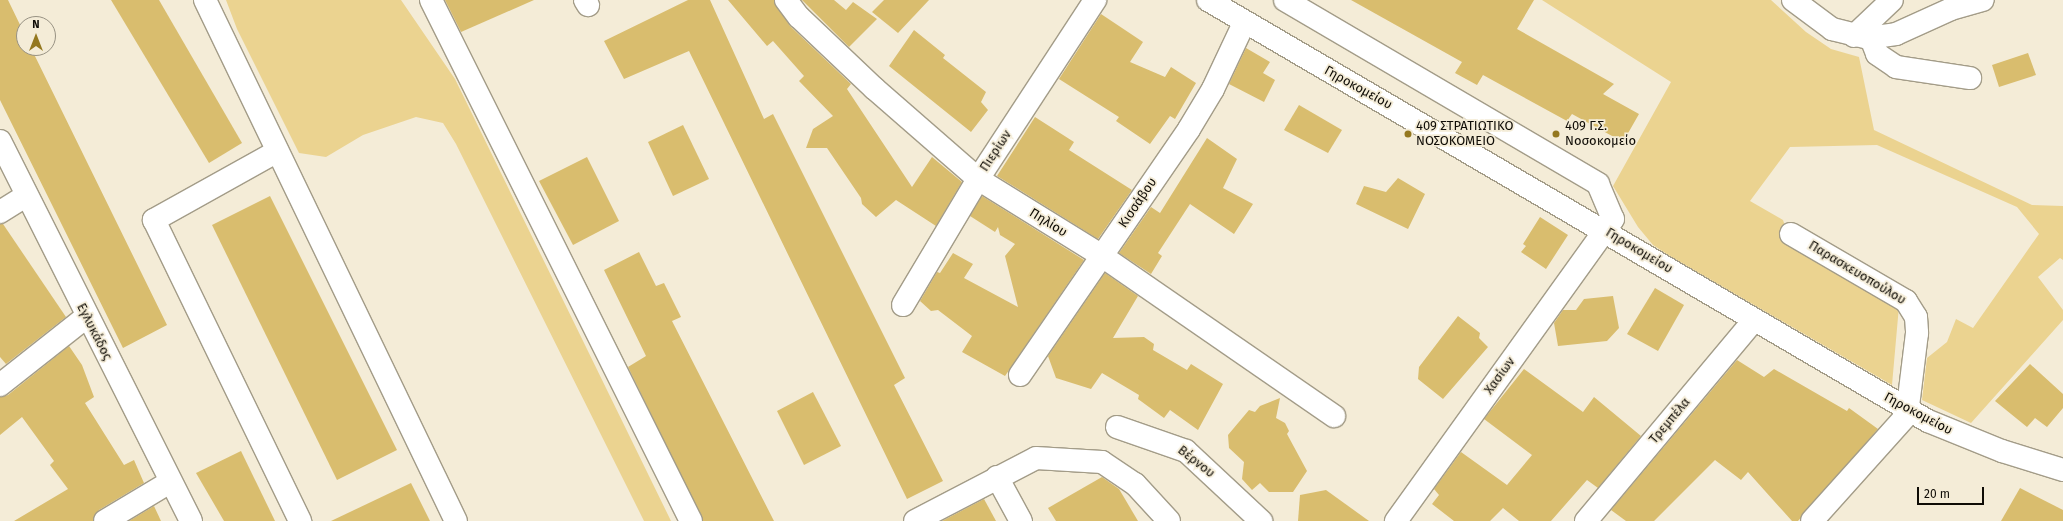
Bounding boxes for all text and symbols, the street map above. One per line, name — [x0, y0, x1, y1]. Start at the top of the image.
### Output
north arrow — [16, 16, 56, 56]
text: N — [32, 18, 40, 31]
street label: Γηροκομείου — [1321, 63, 1395, 113]
place label: 409 ΣΤΡΑΤΙΩΤΙΚΟ ΝΟΣΟΚΟΜΕΙΟ — [1416, 119, 1513, 150]
place label: 409 Γ.Σ. Νοσοκομείο — [1565, 119, 1636, 150]
street label: Πιερίων — [977, 127, 1015, 175]
marker: 409 Γ.Σ. Νοσοκομείο — [1550, 128, 1562, 140]
marker: 409 ΣΤΡΑΤΙΩΤΙΚΟ ΝΟΣΟΚΟΜΕΙΟ — [1403, 129, 1413, 139]
street label: Κισσάβου — [1116, 175, 1160, 231]
street label: Πηλίου — [1026, 205, 1070, 241]
street label: Γηροκομείου — [1603, 225, 1675, 277]
street label: Παρασκευοπούλου — [1806, 238, 1908, 308]
street label: Εγλυκάδος — [73, 301, 115, 363]
street label: Χασίων — [1481, 354, 1519, 398]
street label: Γηροκομείου — [1881, 389, 1955, 439]
street label: Τρεμπέλα — [1646, 395, 1694, 447]
street label: Βέρνου — [1174, 443, 1218, 481]
scale bar — [1919, 479, 1986, 505]
text: 20 m — [1924, 487, 1950, 501]

